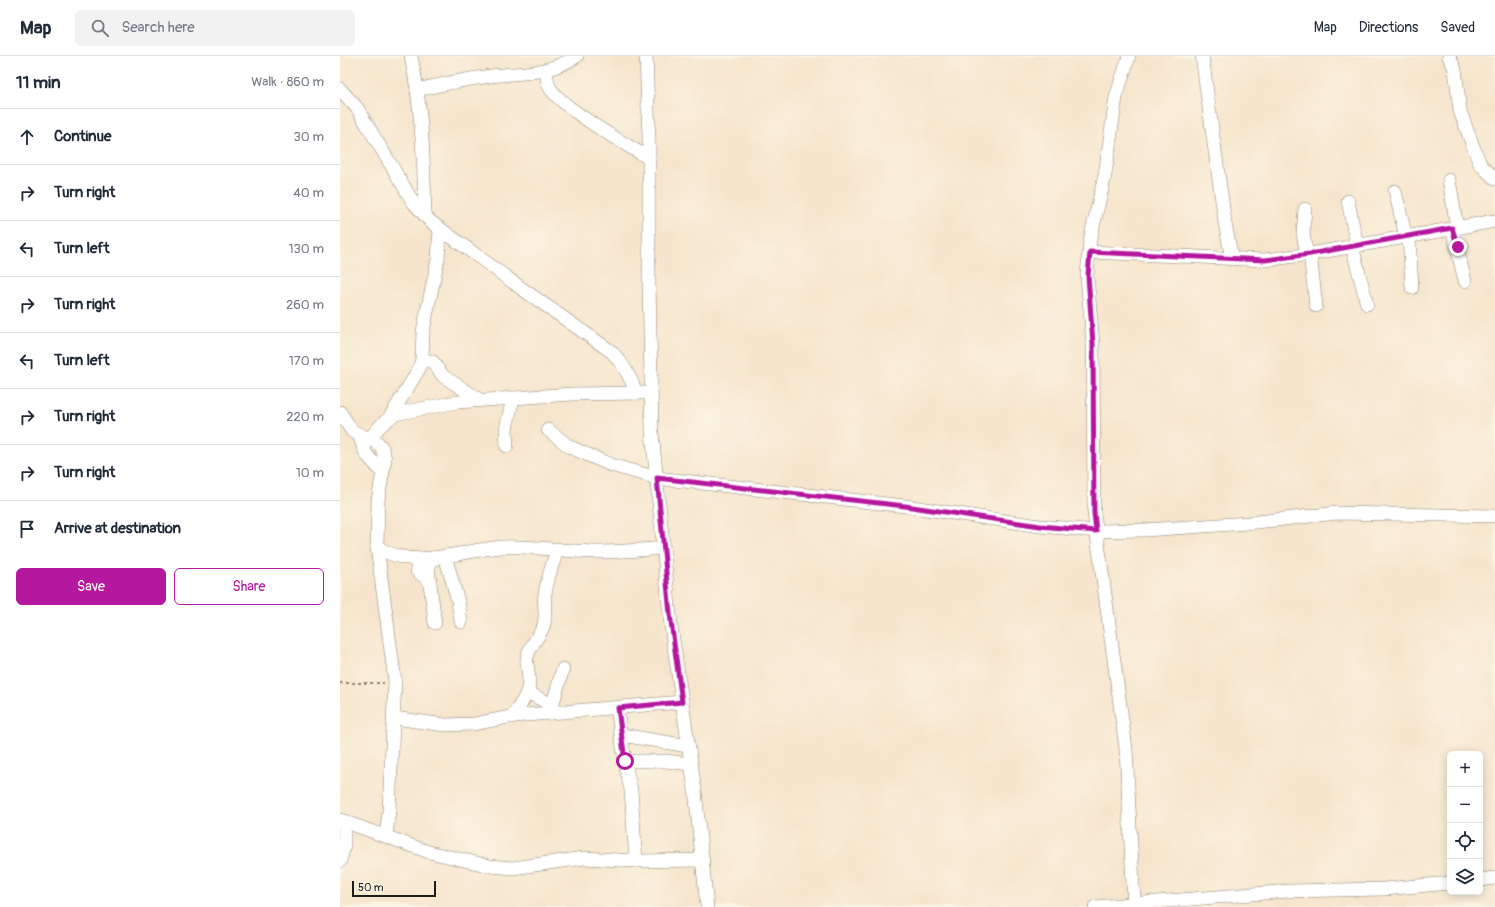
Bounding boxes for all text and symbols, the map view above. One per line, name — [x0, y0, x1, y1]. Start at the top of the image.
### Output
search box — [75, 10, 355, 46]
text: Map — [20, 16, 51, 40]
icon: search — [89, 17, 111, 39]
text: Search here — [121, 18, 195, 37]
text: Map — [1314, 19, 1337, 36]
text: Directions — [1359, 19, 1418, 36]
text: Saved — [1440, 19, 1475, 36]
text: 11 min — [16, 72, 61, 93]
text: Walk · 860 m — [251, 74, 324, 90]
icon: ahead — [16, 126, 38, 148]
text: Continue — [54, 127, 112, 146]
text: 30 m — [294, 129, 324, 145]
icon: right — [16, 182, 38, 204]
text: Turn right — [54, 183, 115, 202]
text: 40 m — [293, 185, 324, 201]
icon: left — [16, 238, 38, 260]
route end — [1449, 238, 1467, 256]
text: Turn left — [54, 239, 110, 258]
text: 130 m — [288, 241, 324, 257]
icon: right — [16, 294, 38, 316]
text: Turn right — [54, 295, 115, 314]
text: 260 m — [286, 297, 324, 313]
icon: left — [16, 350, 38, 372]
text: Turn left — [54, 351, 110, 370]
text: 170 m — [289, 353, 324, 369]
icon: right — [16, 406, 38, 428]
text: Turn right — [54, 407, 115, 426]
text: 220 m — [286, 409, 324, 425]
icon: right — [16, 462, 38, 484]
text: Turn right — [54, 463, 115, 482]
text: 10 m — [296, 465, 324, 481]
icon: arrive — [16, 518, 38, 540]
text: Arrive at destination — [54, 519, 181, 538]
button: Save — [16, 568, 166, 605]
button: Share — [174, 568, 324, 605]
map controls — [1447, 751, 1483, 895]
button: + — [1447, 751, 1483, 787]
route start — [616, 752, 634, 770]
button: − — [1447, 787, 1483, 823]
button: locate — [1447, 823, 1483, 859]
button: layers — [1447, 859, 1483, 895]
scale bar — [352, 879, 436, 898]
text: 50 m — [358, 881, 384, 894]

